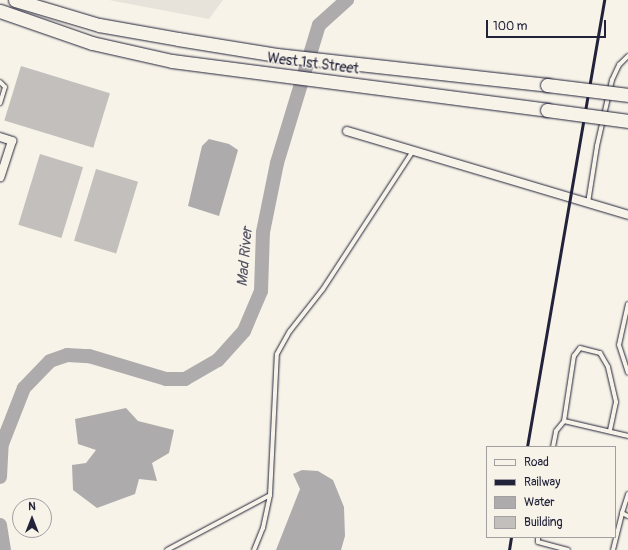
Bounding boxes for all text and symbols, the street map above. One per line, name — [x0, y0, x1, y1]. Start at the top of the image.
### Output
scale bar — [488, 12, 608, 38]
text: 100 m — [493, 19, 527, 34]
street label: West 1st Street — [266, 50, 360, 78]
water label: Mad River — [233, 226, 257, 288]
legend — [486, 446, 616, 538]
text: Road — [524, 455, 549, 470]
text: Railway — [524, 475, 560, 490]
text: Water — [524, 495, 555, 510]
north arrow — [12, 498, 52, 538]
text: N — [28, 500, 36, 513]
text: Building — [524, 515, 563, 530]

